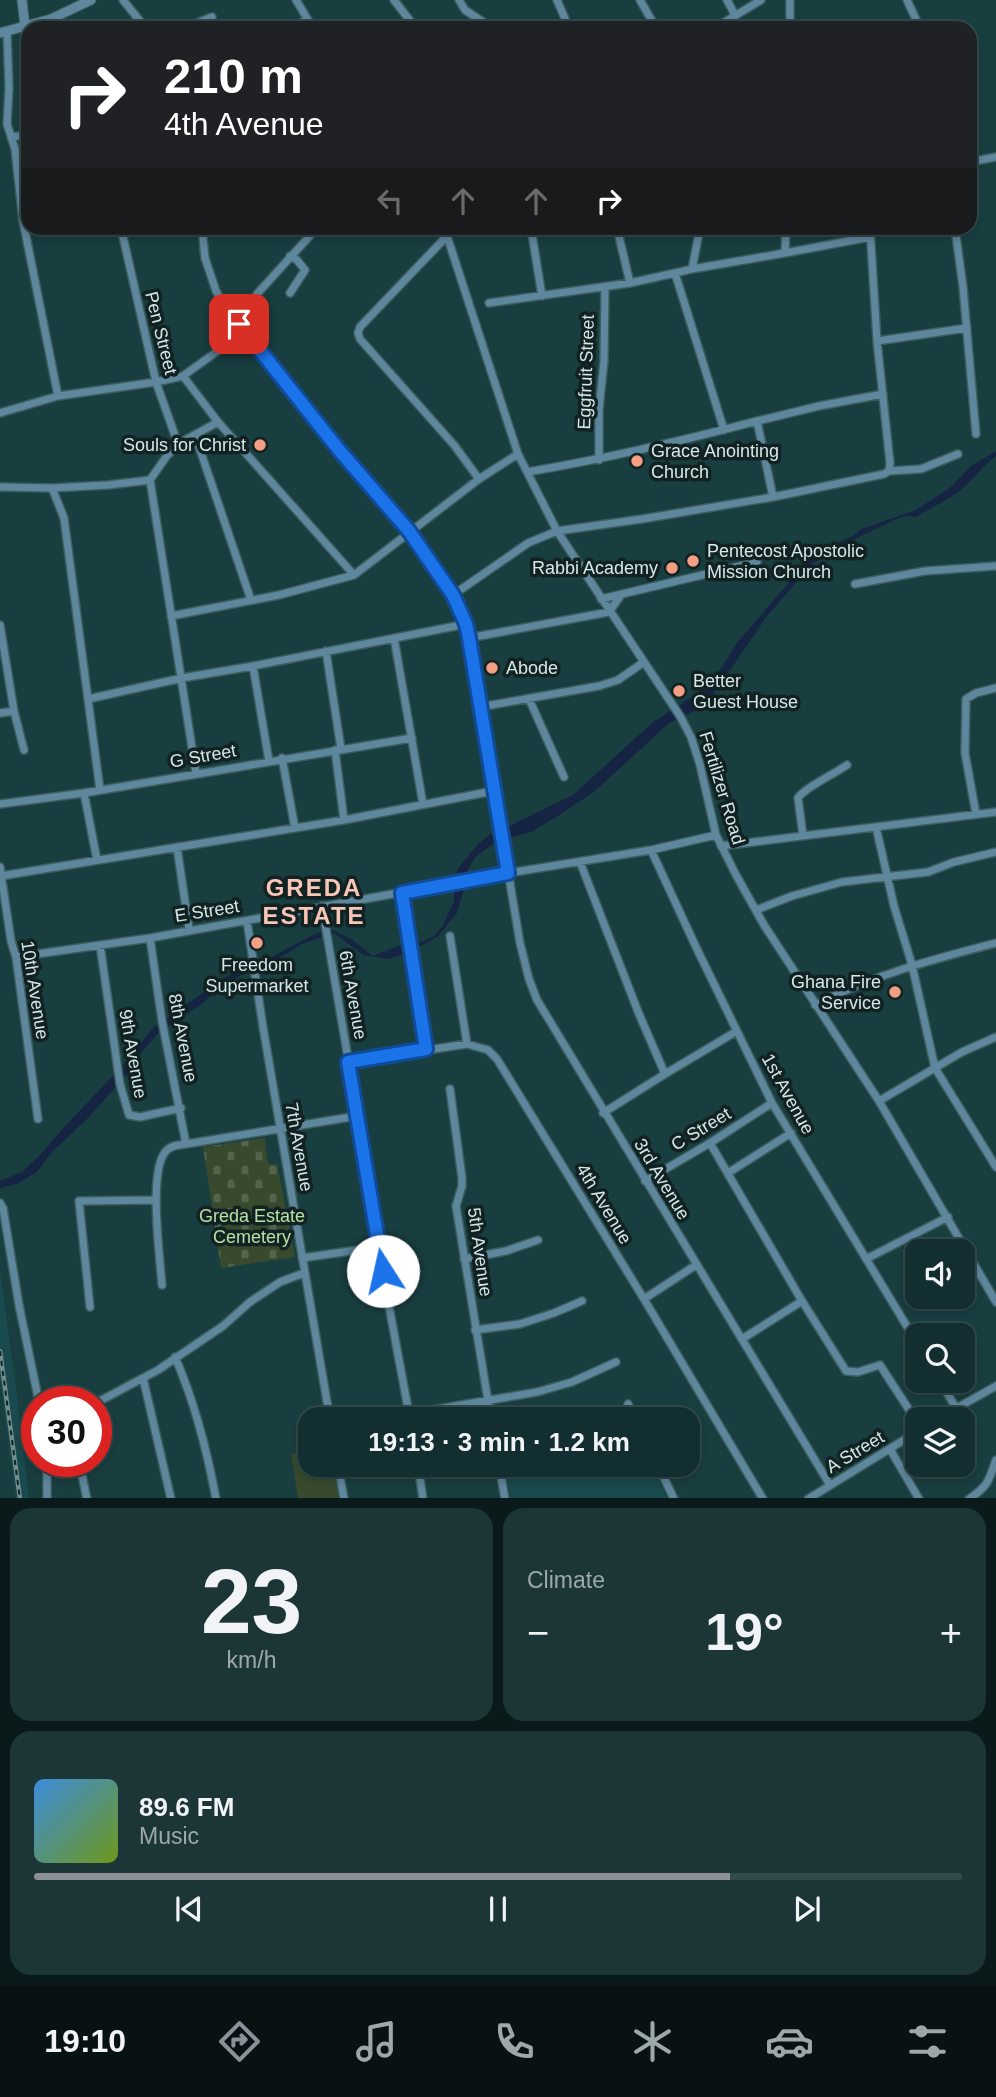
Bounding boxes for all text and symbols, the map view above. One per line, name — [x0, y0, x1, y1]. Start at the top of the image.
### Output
icon: right — [49, 49, 140, 140]
text: 210 m — [164, 49, 303, 103]
text: 4th Avenue — [164, 106, 324, 142]
icon: left — [371, 182, 409, 220]
icon: ahead — [444, 182, 482, 220]
icon: ahead — [517, 182, 555, 220]
icon: right — [590, 182, 628, 220]
street label: Pen Street — [141, 289, 181, 377]
pin — [209, 294, 269, 354]
icon: arrive — [220, 305, 258, 343]
street label: Eggfruit Street — [574, 314, 598, 430]
place label: Souls for Christ — [123, 435, 246, 455]
marker: Souls for Christ — [252, 437, 268, 453]
place label: Grace Anointing Church — [651, 441, 779, 482]
marker: Grace Anointing Church — [629, 453, 645, 469]
place label: Pentecost Apostolic Mission Church — [707, 541, 864, 582]
marker: Pentecost Apostolic Mission Church — [685, 553, 701, 569]
place label: Rabbi Academy — [532, 558, 658, 578]
marker: Rabbi Academy — [664, 560, 680, 576]
place label: Abode — [506, 658, 558, 678]
marker: Abode — [484, 660, 500, 676]
place label: Better Guest House — [693, 671, 798, 712]
marker: Better Guest House — [671, 683, 687, 699]
street label: Fertilizer Road — [695, 729, 749, 847]
street label: G Street — [168, 740, 238, 772]
district label: GREDA ESTATE — [262, 874, 366, 929]
street label: E Street — [173, 896, 241, 926]
marker: Freedom Supermarket — [249, 935, 265, 951]
street label: 10th Avenue — [17, 939, 53, 1041]
street label: 6th Avenue — [335, 949, 371, 1041]
place label: Freedom Supermarket — [205, 955, 309, 996]
place label: Ghana Fire Service — [791, 972, 881, 1013]
marker: Ghana Fire Service — [887, 984, 903, 1000]
street label: 8th Avenue — [165, 992, 201, 1084]
street label: 9th Avenue — [115, 1008, 151, 1100]
street label: 1st Avenue — [758, 1050, 818, 1138]
street label: 7th Avenue — [281, 1101, 317, 1193]
street label: C Street — [668, 1103, 734, 1155]
street label: 3rd Avenue — [630, 1135, 694, 1223]
street label: 4th Avenue — [572, 1160, 636, 1248]
park label: Greda Estate Cemetery — [199, 1206, 305, 1247]
street label: 5th Avenue — [464, 1206, 496, 1298]
position arrow — [346, 1234, 420, 1308]
map controls — [905, 1239, 975, 1477]
button: sound — [905, 1239, 975, 1309]
button: search — [905, 1323, 975, 1393]
speed limit sign: 30 — [21, 1386, 112, 1477]
button: layers — [905, 1407, 975, 1477]
text: 19:13 · 3 min · 1.2 km — [368, 1427, 630, 1457]
street label: A Street — [822, 1427, 888, 1477]
text: 23 — [201, 1551, 302, 1652]
text: Climate — [527, 1567, 605, 1593]
text: 19° — [705, 1603, 784, 1661]
text: − — [527, 1612, 549, 1654]
text: + — [940, 1612, 962, 1654]
text: km/h — [227, 1647, 276, 1673]
text: 89.6 FM — [139, 1792, 234, 1822]
text: Music — [139, 1823, 199, 1849]
icon: previous — [170, 1890, 208, 1928]
icon: pause — [479, 1890, 517, 1928]
icon: next — [788, 1890, 826, 1928]
icon: directions — [215, 2017, 264, 2066]
icon: music — [352, 2017, 401, 2066]
icon: phone — [490, 2017, 539, 2066]
icon: climate — [628, 2017, 677, 2066]
icon: car — [765, 2017, 814, 2066]
icon: filters — [903, 2017, 952, 2066]
text: 19:10 — [44, 2023, 126, 2059]

